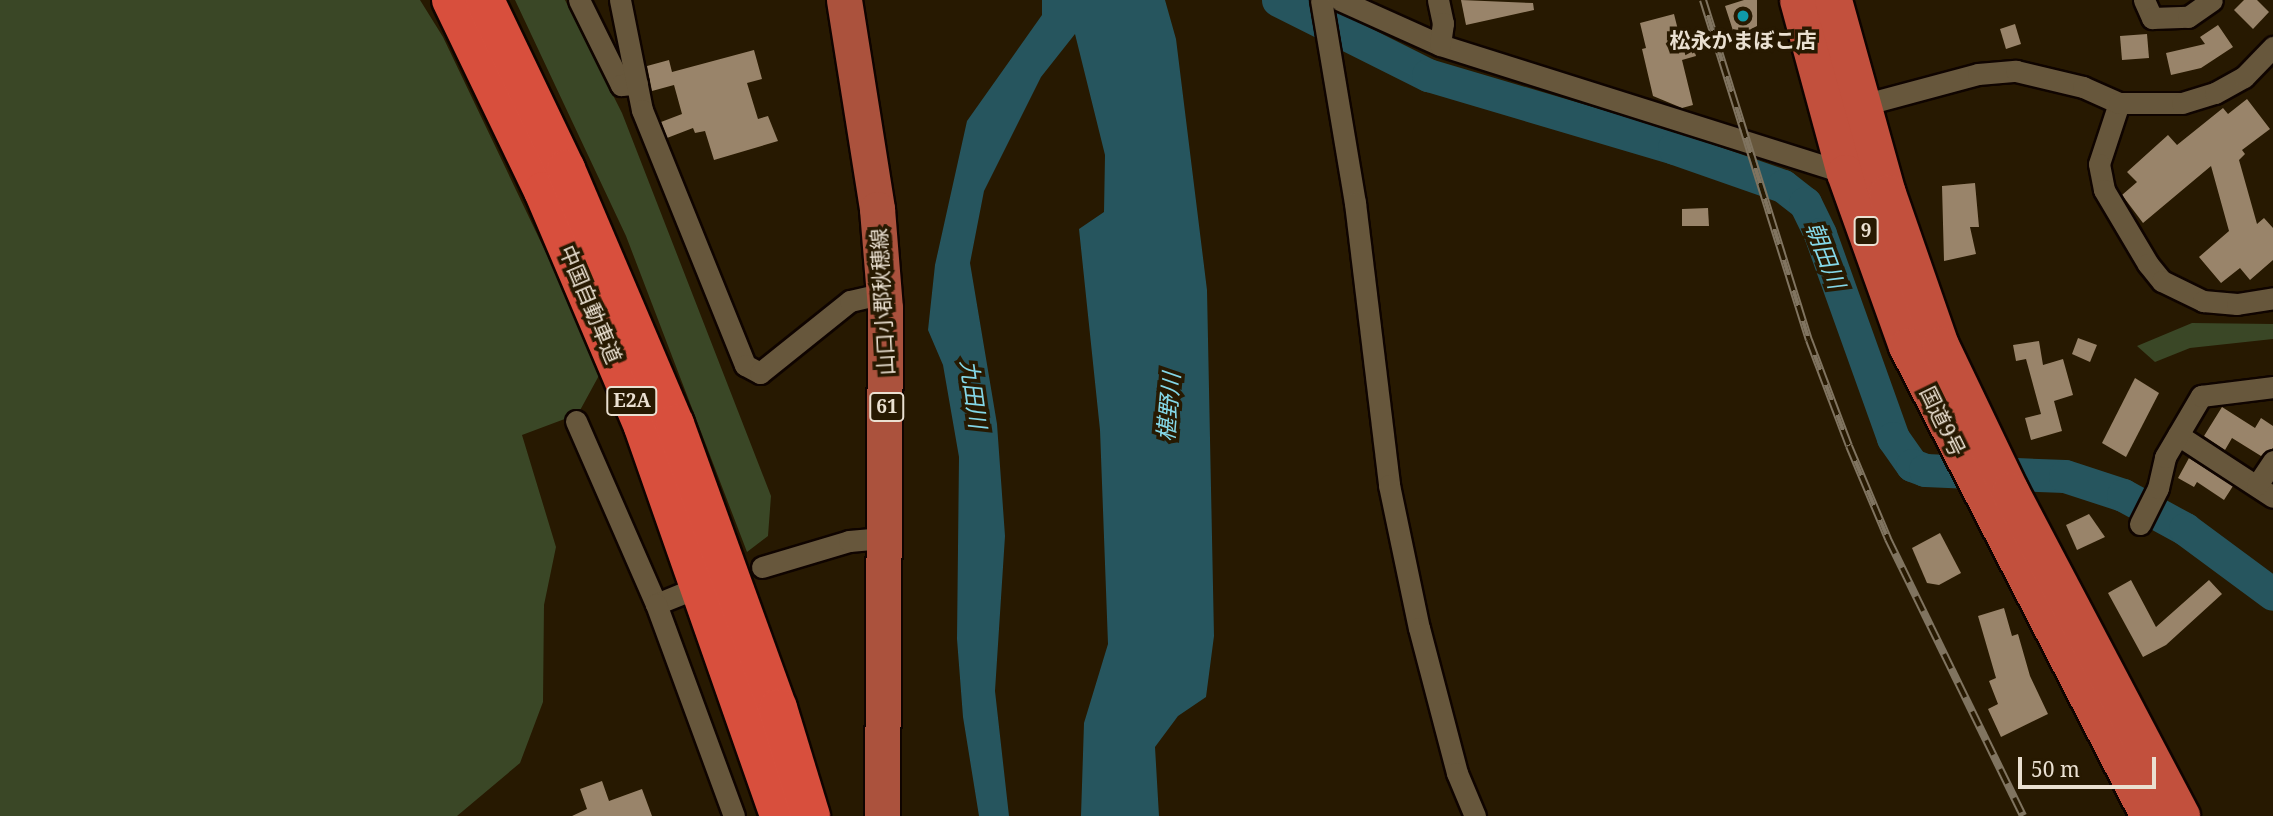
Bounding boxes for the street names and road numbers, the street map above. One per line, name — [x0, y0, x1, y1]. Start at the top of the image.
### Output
road number: 9 — [1852, 216, 1880, 246]
street label: 山口小郡秋穂線 — [866, 228, 898, 376]
street label: 中国自動車道 — [555, 241, 627, 367]
street label: 国道9号 — [1915, 382, 1971, 460]
road number: E2A — [606, 386, 658, 416]
road number: 61 — [868, 392, 906, 422]

